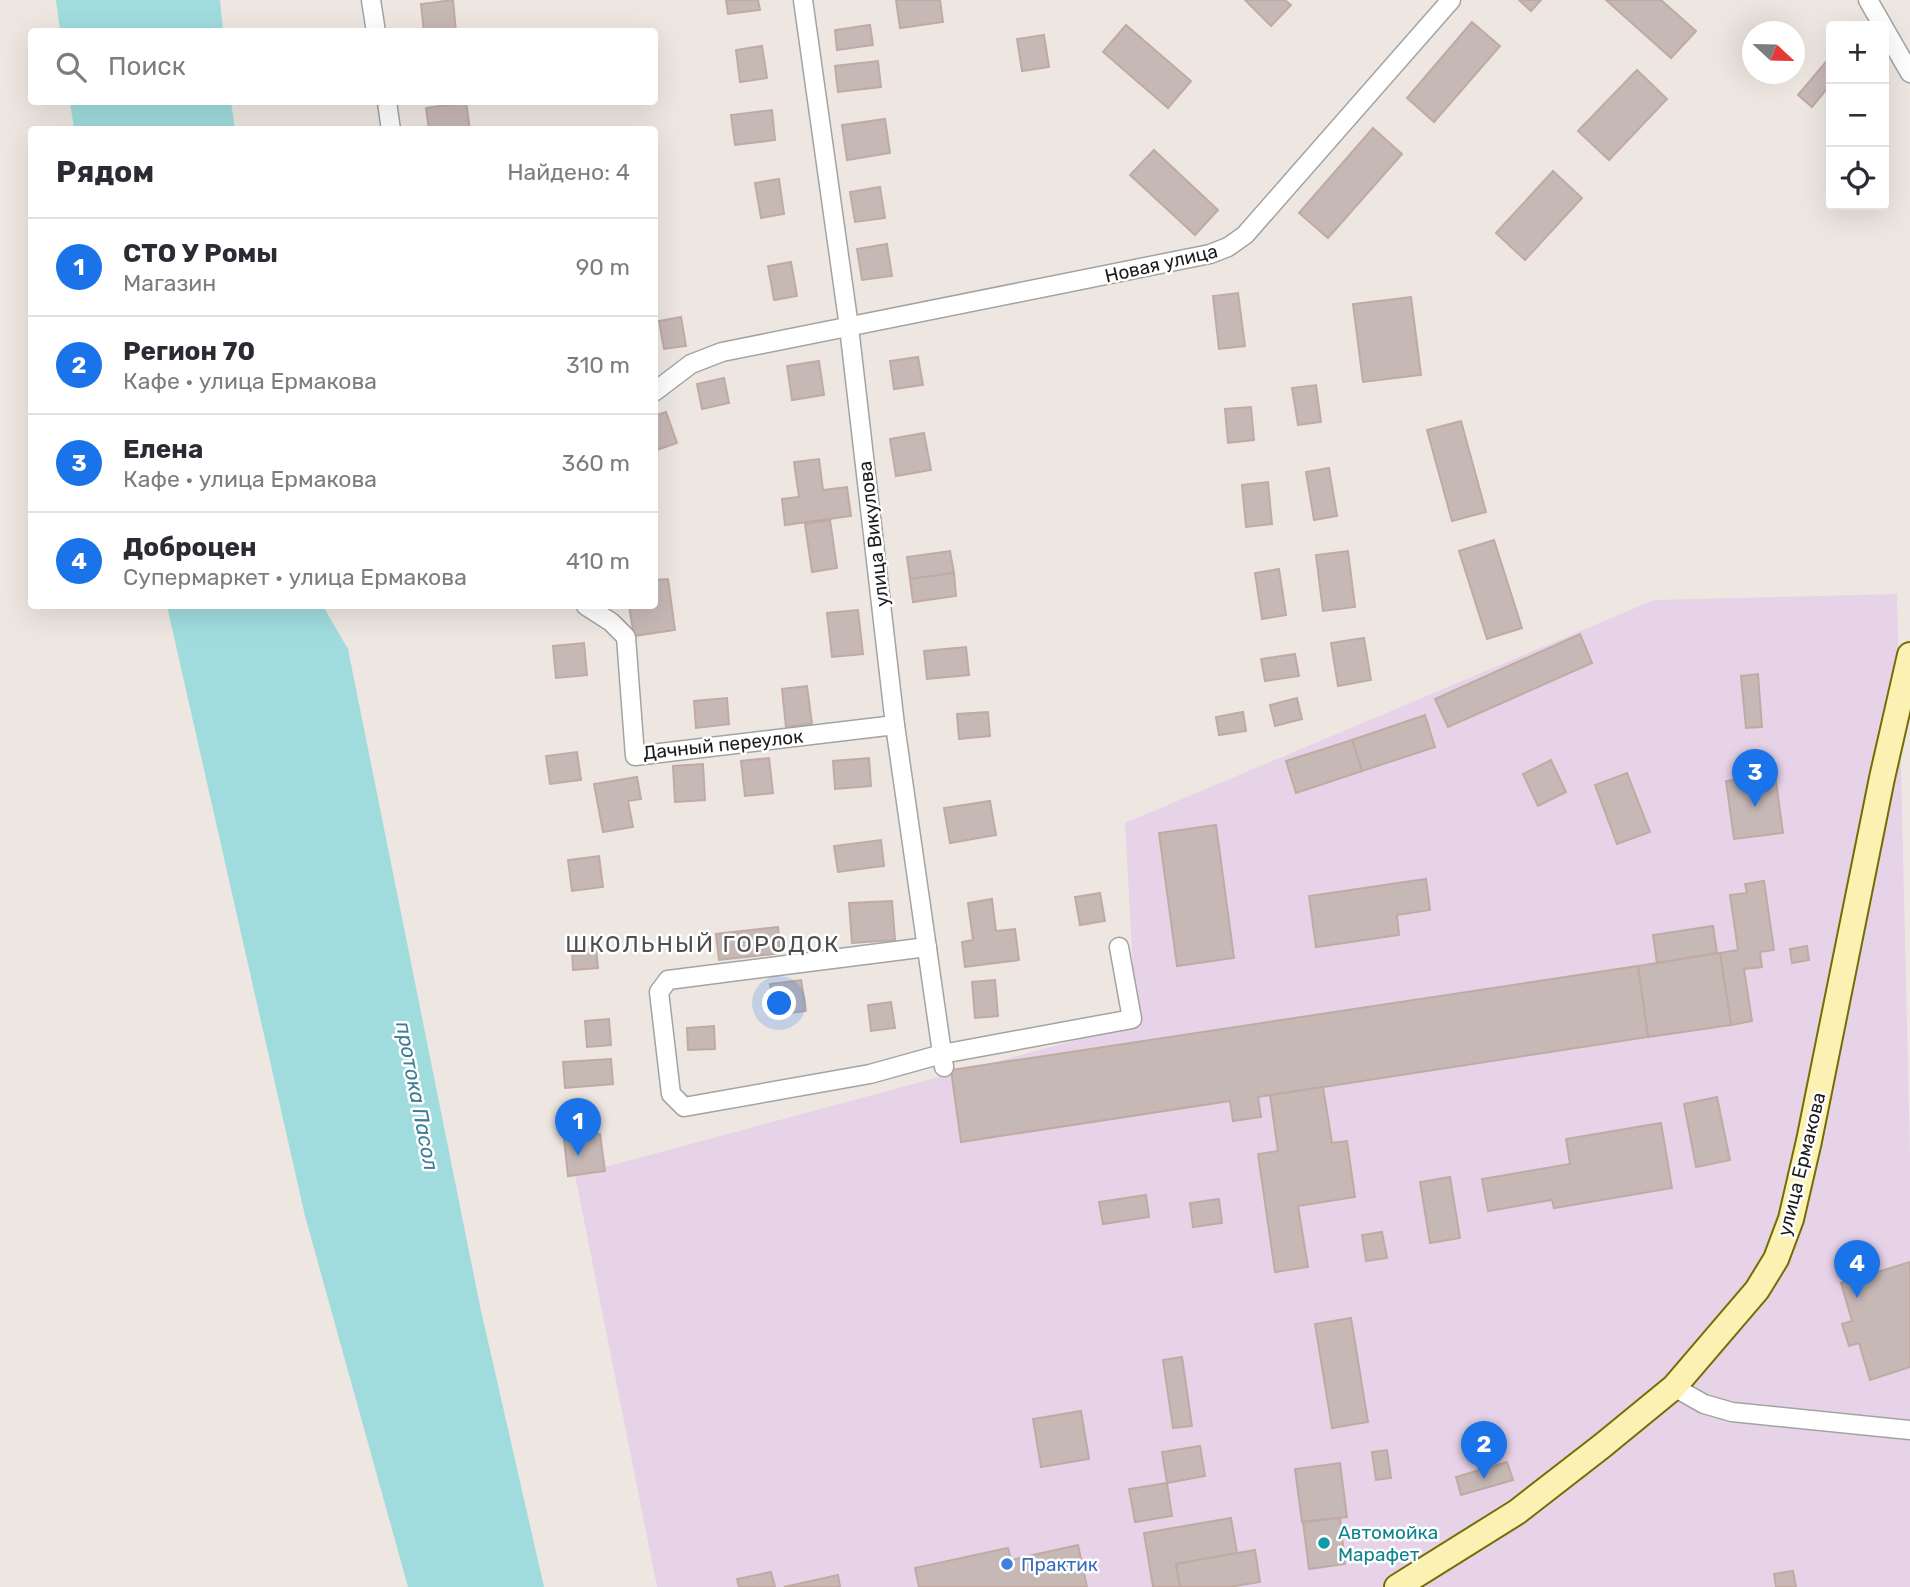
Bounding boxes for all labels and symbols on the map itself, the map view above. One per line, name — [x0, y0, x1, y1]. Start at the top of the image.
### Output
north arrow — [1742, 21, 1805, 84]
street label: Новая улица — [1102, 239, 1220, 288]
street label: улица Викулова — [853, 460, 894, 608]
street label: Дачный переулок — [642, 725, 804, 764]
pin: 3 — [1732, 749, 1778, 807]
district label: ШКОЛЬНЫЙ ГОРОДОК — [565, 930, 841, 958]
your location — [762, 986, 796, 1020]
water label: протока Пасол — [391, 1019, 444, 1173]
street label: улица Ермакова — [1773, 1090, 1830, 1238]
pin: 1 — [555, 1098, 601, 1156]
pin: 4 — [1834, 1240, 1880, 1298]
pin: 2 — [1461, 1421, 1507, 1479]
place label: Автомойка Марафет — [1338, 1521, 1438, 1566]
marker: Автомойка Марафет — [1316, 1535, 1332, 1551]
place label: Практик — [1021, 1553, 1098, 1576]
marker: Практик — [999, 1556, 1015, 1572]

